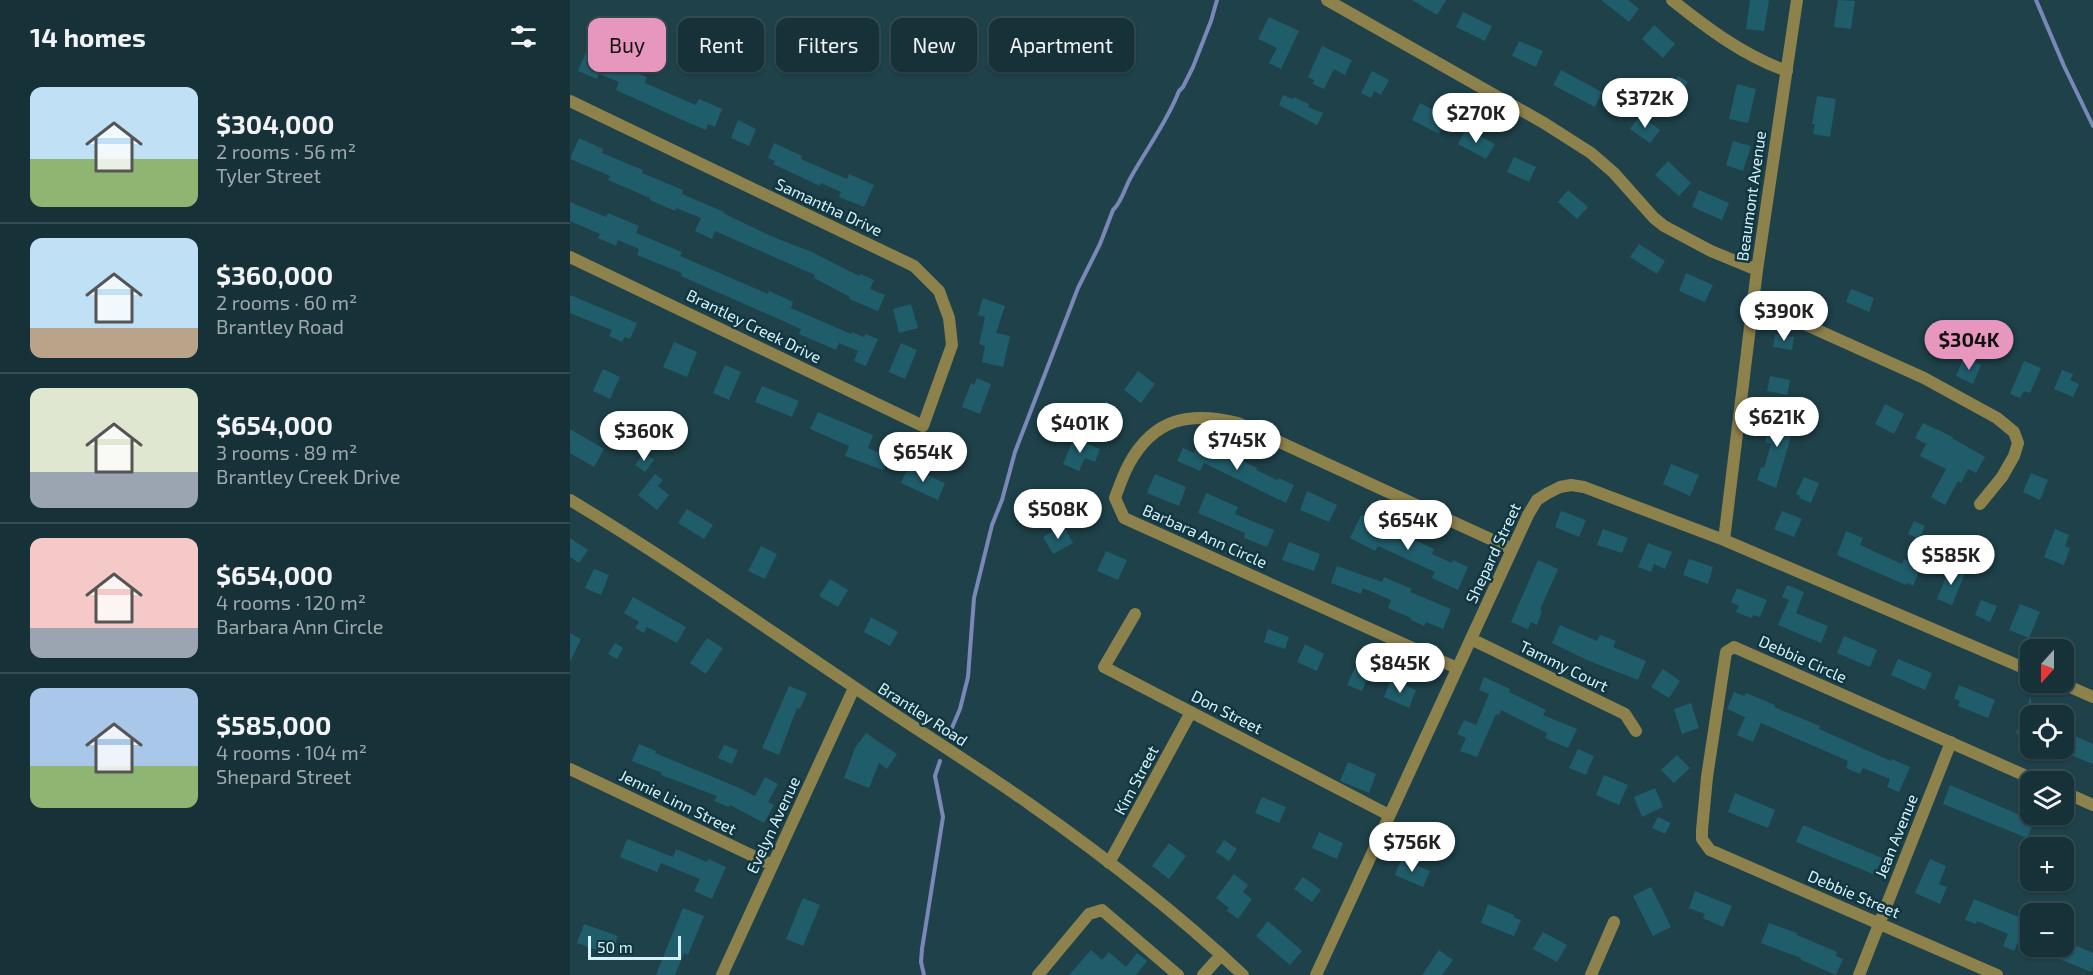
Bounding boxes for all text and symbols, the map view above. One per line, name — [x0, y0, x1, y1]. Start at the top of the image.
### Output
chip: Buy — [588, 18, 666, 72]
chip: Rent — [678, 18, 764, 72]
chip: Filters — [776, 18, 879, 72]
chip: New — [891, 18, 977, 72]
chip: Apartment — [989, 18, 1134, 72]
icon: filters — [507, 20, 540, 53]
text: 14 homes — [30, 21, 146, 52]
pin: $372K — [1603, 78, 1687, 129]
text: $372K — [1616, 85, 1674, 109]
pin: $270K — [1434, 93, 1518, 144]
text: $270K — [1446, 100, 1506, 124]
text: $304,000 — [216, 108, 334, 139]
icon: home — [78, 111, 150, 183]
street label: Beaumont Avenue — [1732, 129, 1769, 262]
text: 2 rooms · 56 m² — [216, 139, 356, 163]
text: Tyler Street — [216, 163, 321, 187]
street label: Samantha Drive — [773, 174, 886, 240]
text: $360,000 — [216, 259, 333, 290]
icon: home — [78, 262, 150, 334]
street label: Brantley Creek Drive — [684, 285, 825, 366]
text: 2 rooms · 60 m² — [216, 290, 357, 314]
pin: $390K — [1742, 291, 1826, 342]
text: $390K — [1754, 298, 1814, 322]
text: Brantley Road — [216, 314, 344, 338]
pin: $304K — [1927, 320, 2011, 371]
text: $304K — [1939, 327, 1999, 351]
pin: $621K — [1735, 397, 1819, 448]
pin: $401K — [1038, 403, 1122, 454]
text: $621K — [1749, 404, 1805, 428]
text: $654,000 — [216, 409, 333, 440]
text: $401K — [1051, 410, 1109, 434]
pin: $360K — [602, 411, 686, 462]
icon: home — [78, 412, 150, 484]
text: $360K — [614, 418, 674, 442]
pin: $745K — [1195, 420, 1279, 471]
text: $745K — [1208, 427, 1266, 451]
pin: $654K — [881, 432, 965, 483]
text: $654K — [893, 439, 953, 463]
text: 3 rooms · 89 m² — [216, 440, 357, 464]
text: Brantley Creek Drive — [216, 464, 400, 488]
pin: $508K — [1016, 489, 1100, 540]
text: $508K — [1028, 496, 1088, 520]
street label: Barbara Ann Circle — [1140, 500, 1270, 571]
pin: $654K — [1366, 500, 1450, 551]
street label: Shepard Street — [1461, 500, 1524, 606]
text: $654K — [1378, 507, 1438, 531]
pin: $585K — [1909, 535, 1993, 586]
text: $585K — [1922, 542, 1980, 566]
text: $654,000 — [216, 559, 333, 590]
icon: home — [78, 562, 150, 634]
text: 4 rooms · 120 m² — [216, 590, 366, 614]
text: Barbara Ann Circle — [216, 614, 383, 638]
street label: Debbie Circle — [1756, 631, 1850, 686]
street label: Tammy Court — [1517, 636, 1612, 695]
north arrow — [2020, 639, 2074, 693]
map controls — [2020, 639, 2074, 957]
pin: $845K — [1358, 643, 1442, 694]
text: $845K — [1370, 650, 1430, 674]
street label: Brantley Road — [875, 678, 971, 749]
street label: Don Street — [1189, 686, 1266, 738]
button: locate — [2020, 705, 2074, 759]
text: $585,000 — [216, 709, 332, 740]
icon: home — [78, 712, 150, 784]
text: 4 rooms · 104 m² — [216, 740, 367, 764]
street label: Kim Street — [1109, 742, 1162, 818]
text: Shepard Street — [216, 764, 351, 788]
street label: Jennie Linn Street — [617, 765, 740, 838]
button: layers — [2020, 771, 2074, 825]
street label: Evelyn Avenue — [742, 773, 803, 876]
street label: Jean Avenue — [1870, 791, 1921, 881]
pin: $756K — [1370, 822, 1454, 873]
text: $756K — [1383, 829, 1441, 853]
button: + — [2020, 837, 2074, 891]
street label: Debbie Street — [1805, 866, 1903, 921]
button: − — [2020, 903, 2074, 957]
scale bar — [588, 933, 681, 960]
text: 50 m — [597, 937, 633, 956]

